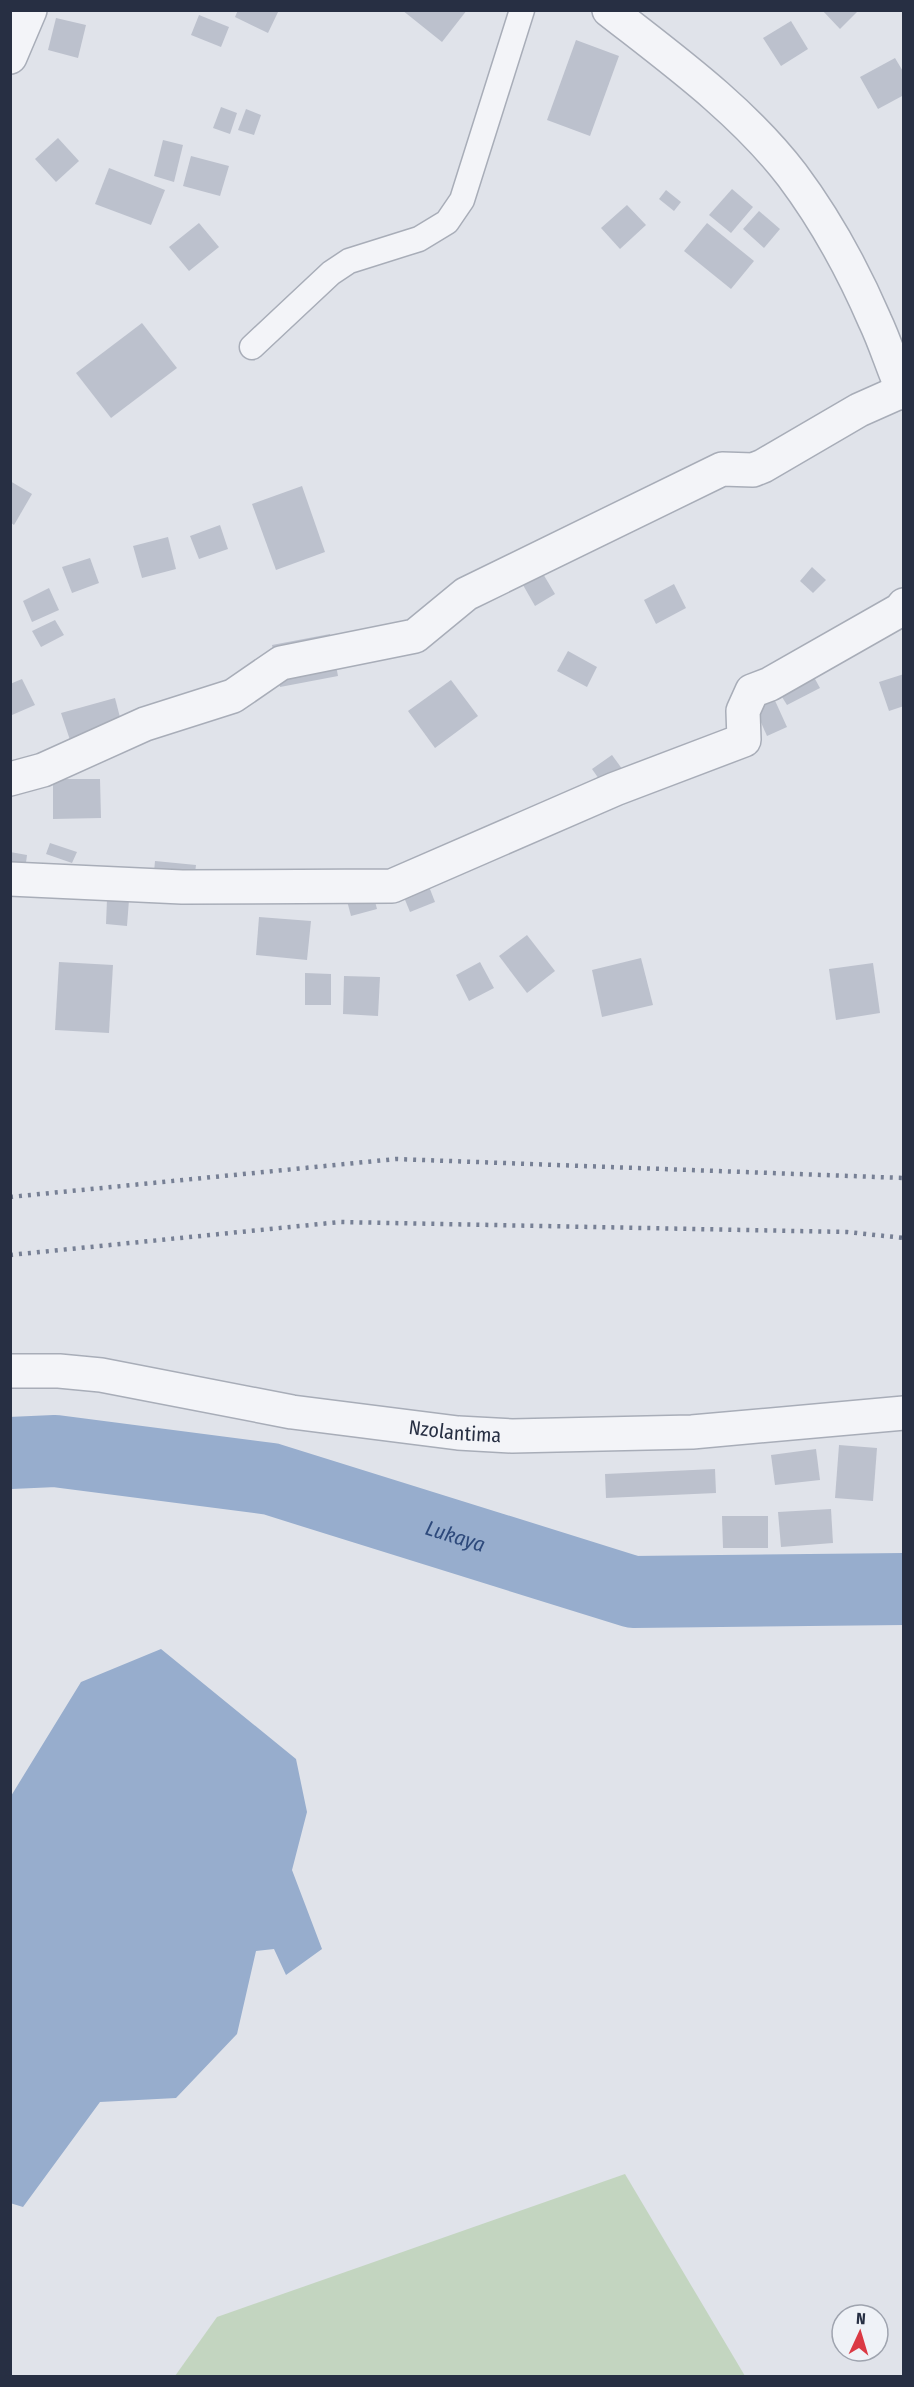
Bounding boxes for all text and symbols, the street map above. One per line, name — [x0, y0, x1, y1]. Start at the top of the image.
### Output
street label: Nzolantima — [407, 1415, 502, 1447]
water label: Lukaya — [422, 1515, 488, 1558]
north arrow — [830, 2303, 890, 2363]
text: N — [856, 2309, 866, 2328]

